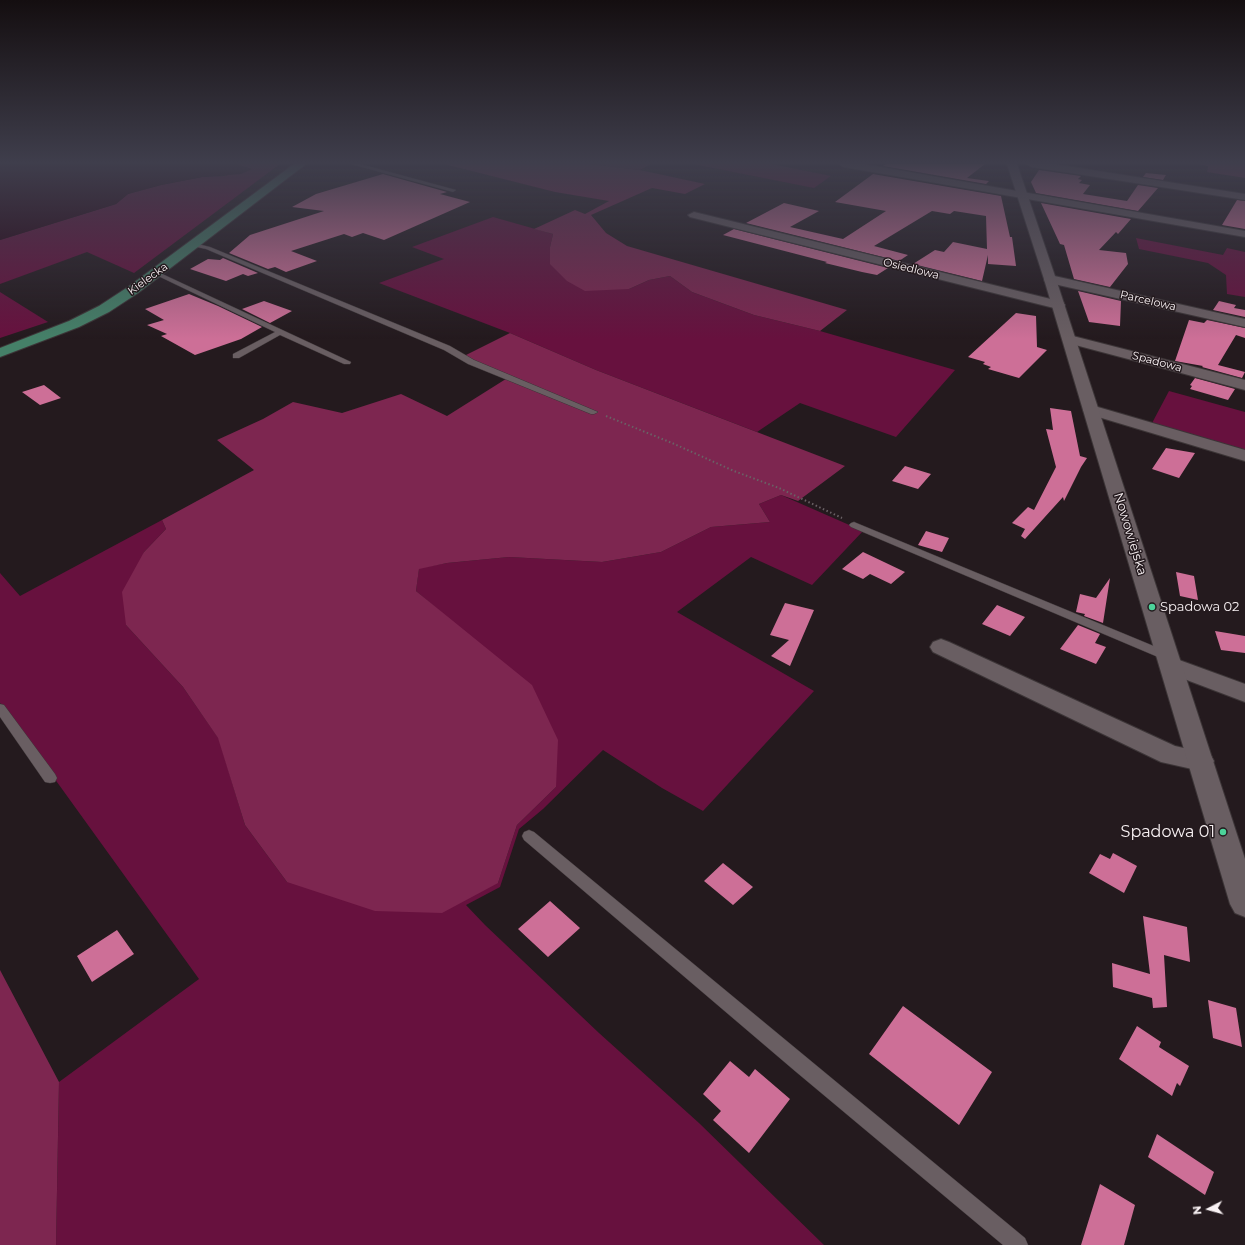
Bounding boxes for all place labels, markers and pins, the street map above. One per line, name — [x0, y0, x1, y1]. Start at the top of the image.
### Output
place label: Spadowa 02 — [1160, 599, 1239, 615]
marker: Spadowa 02 — [1147, 602, 1157, 612]
place label: Spadowa 01 — [1121, 822, 1215, 842]
marker: Spadowa 01 — [1218, 827, 1228, 837]

